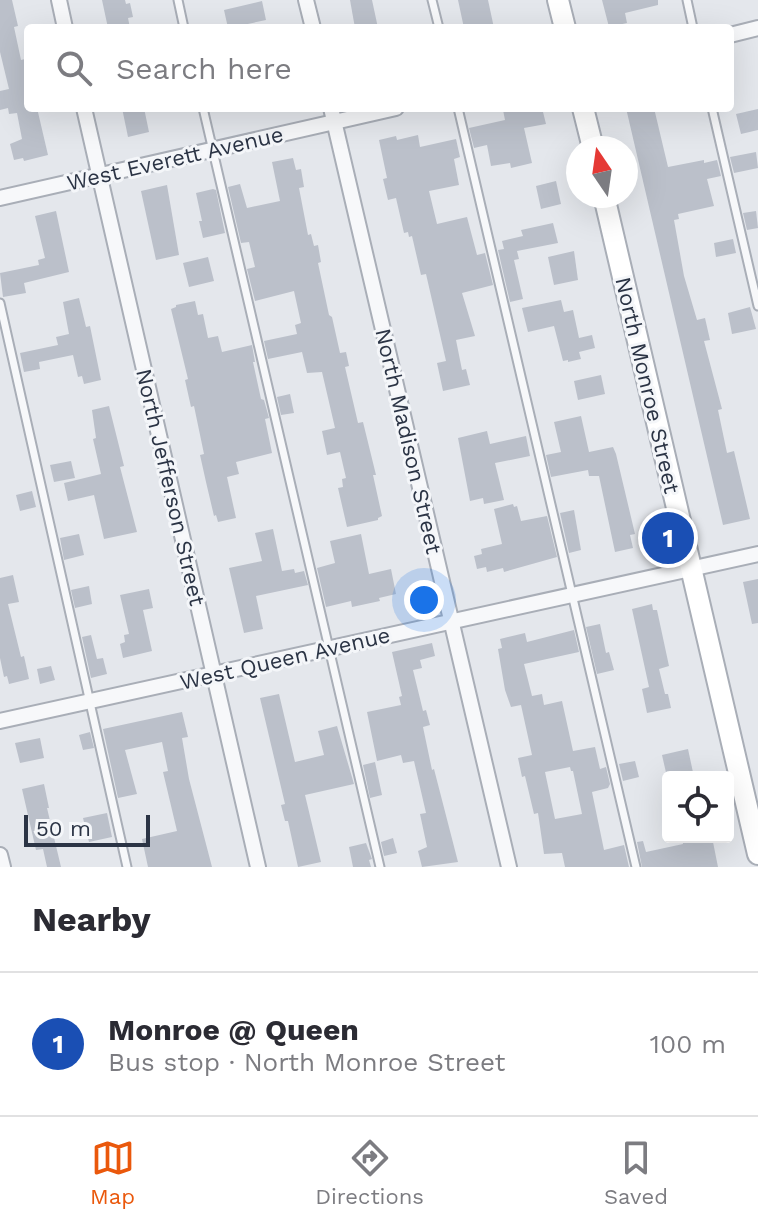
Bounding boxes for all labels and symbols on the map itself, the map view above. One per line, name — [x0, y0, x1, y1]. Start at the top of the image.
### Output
street label: West Everett Avenue — [64, 121, 286, 196]
north arrow — [566, 136, 638, 208]
street label: North Monroe Street — [610, 274, 685, 496]
street label: North Madison Street — [370, 326, 447, 556]
street label: North Jefferson Street — [131, 366, 210, 608]
pin: 1 — [642, 508, 694, 568]
your location — [404, 580, 444, 620]
street label: West Queen Avenue — [178, 622, 393, 695]
scale bar — [24, 811, 150, 847]

